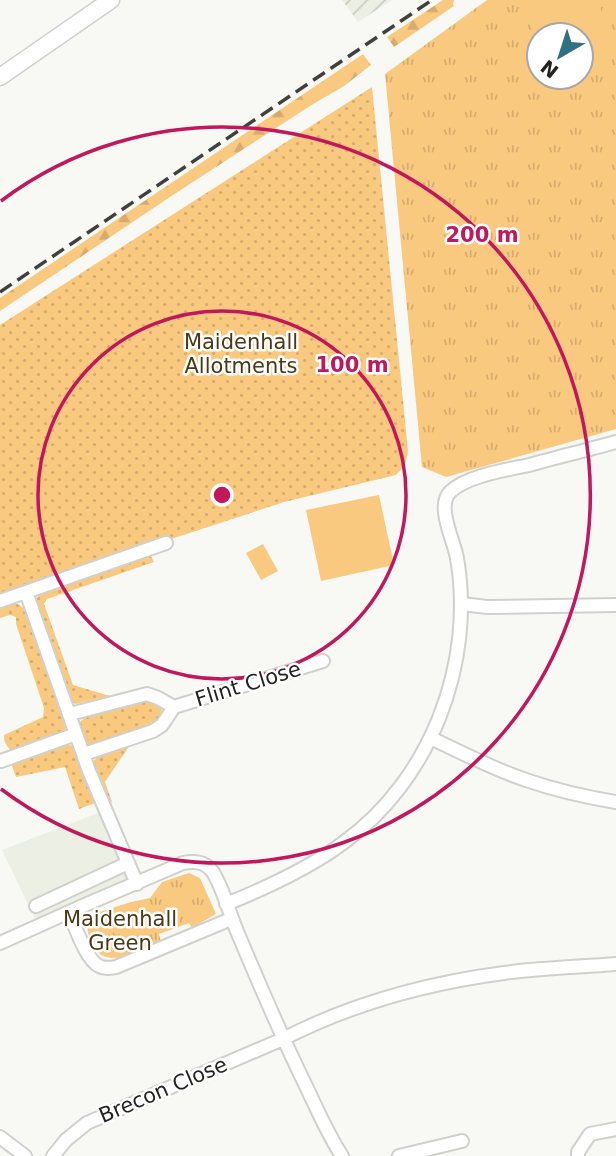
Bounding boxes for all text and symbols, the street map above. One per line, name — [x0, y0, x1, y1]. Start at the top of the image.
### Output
north arrow — [525, 21, 595, 91]
text: N — [536, 56, 562, 83]
text: 200 m — [445, 223, 519, 247]
park label: Maidenhall Allotments — [184, 330, 298, 378]
text: 100 m — [315, 353, 389, 377]
centre of rings — [210, 483, 234, 507]
street label: Flint Close — [192, 657, 304, 711]
park label: Maidenhall Green — [63, 907, 177, 955]
street label: Brecon Close — [95, 1052, 231, 1128]

